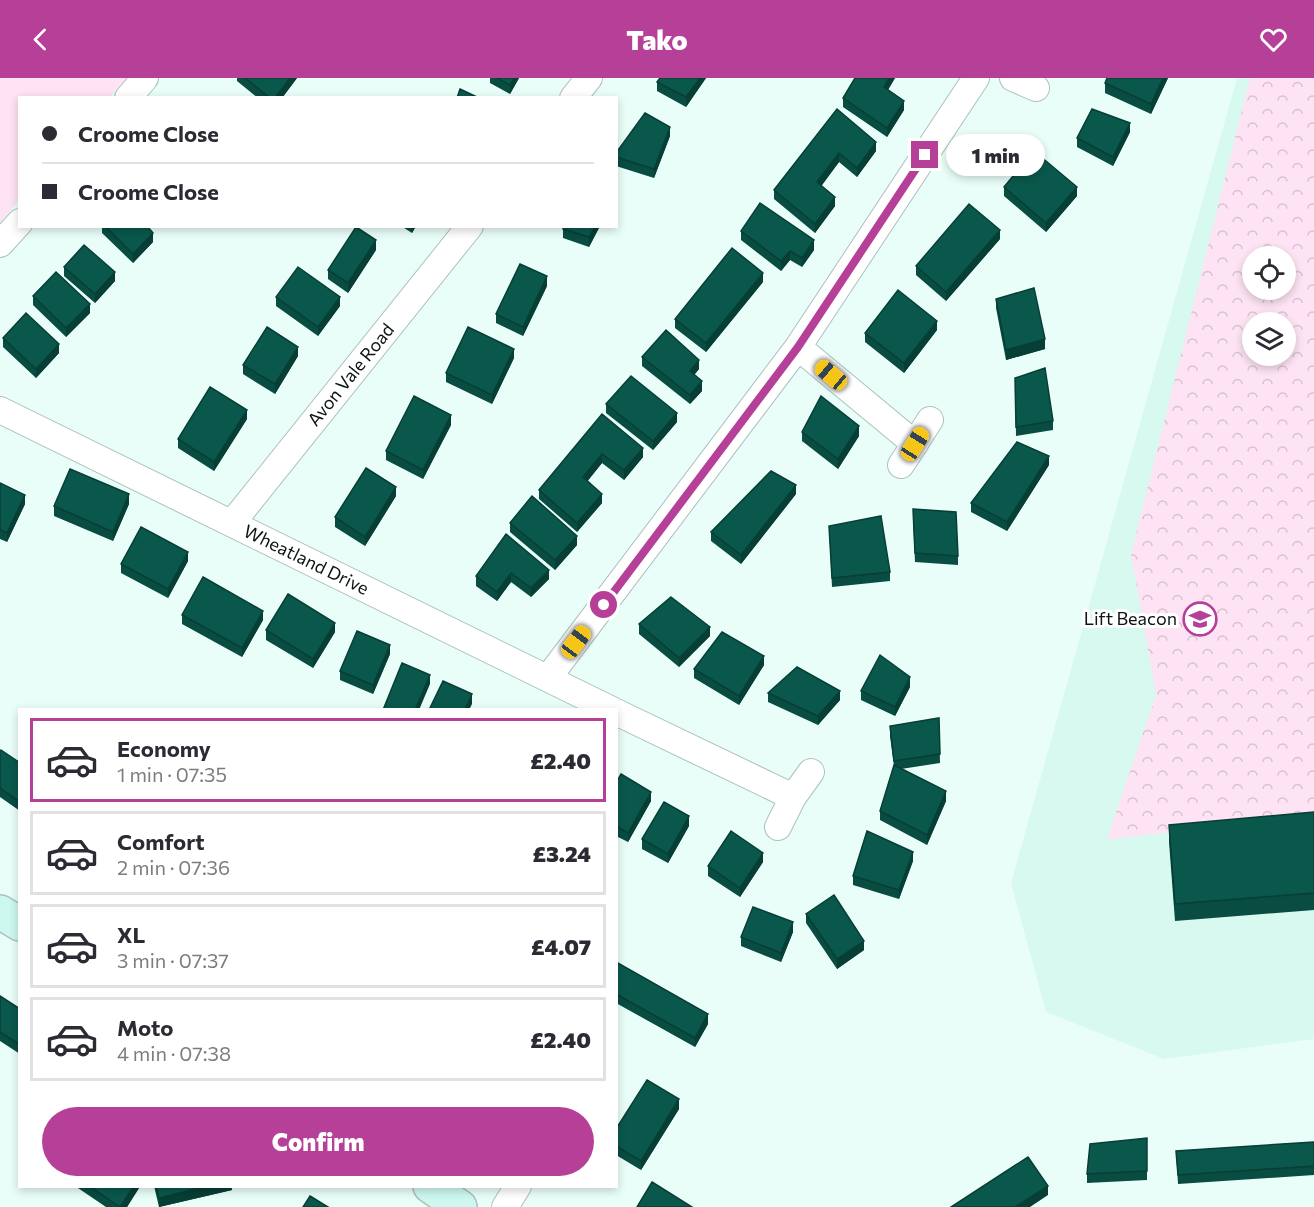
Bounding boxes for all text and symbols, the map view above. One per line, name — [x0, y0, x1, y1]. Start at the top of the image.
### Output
icon: back — [24, 23, 57, 56]
text: Tako — [626, 23, 688, 56]
icon: heart — [1257, 23, 1290, 56]
text: Croome Close — [78, 120, 219, 147]
callout: 1 min — [946, 134, 1045, 176]
route end — [911, 141, 938, 168]
text: 1 min — [971, 143, 1020, 167]
text: Croome Close — [78, 178, 219, 205]
map controls — [1242, 246, 1296, 366]
button: locate — [1242, 246, 1296, 300]
button: layers — [1242, 312, 1296, 366]
street label: Avon Vale Road — [302, 319, 398, 430]
car — [811, 357, 851, 393]
car — [898, 424, 932, 464]
street label: Wheatland Drive — [240, 519, 373, 599]
route start — [590, 591, 617, 618]
school or university icon: Lift Beacon — [1182, 601, 1218, 637]
place label: Lift Beacon — [1084, 607, 1177, 629]
car — [558, 622, 594, 662]
icon: car — [45, 733, 99, 787]
text: Economy — [117, 735, 211, 762]
text: £2.40 — [530, 747, 591, 774]
text: 1 min · 07:35 — [117, 762, 227, 786]
icon: car — [45, 826, 99, 880]
text: Comfort — [117, 828, 205, 855]
text: £3.24 — [532, 840, 591, 867]
text: 2 min · 07:36 — [117, 855, 230, 879]
icon: car — [45, 919, 99, 973]
text: XL — [117, 921, 145, 948]
text: £4.07 — [531, 933, 591, 960]
text: 3 min · 07:37 — [117, 948, 229, 972]
icon: car — [45, 1012, 99, 1066]
text: Moto — [117, 1014, 173, 1041]
text: £2.40 — [530, 1026, 591, 1053]
text: 4 min · 07:38 — [117, 1041, 231, 1065]
button: Confirm — [42, 1107, 594, 1176]

